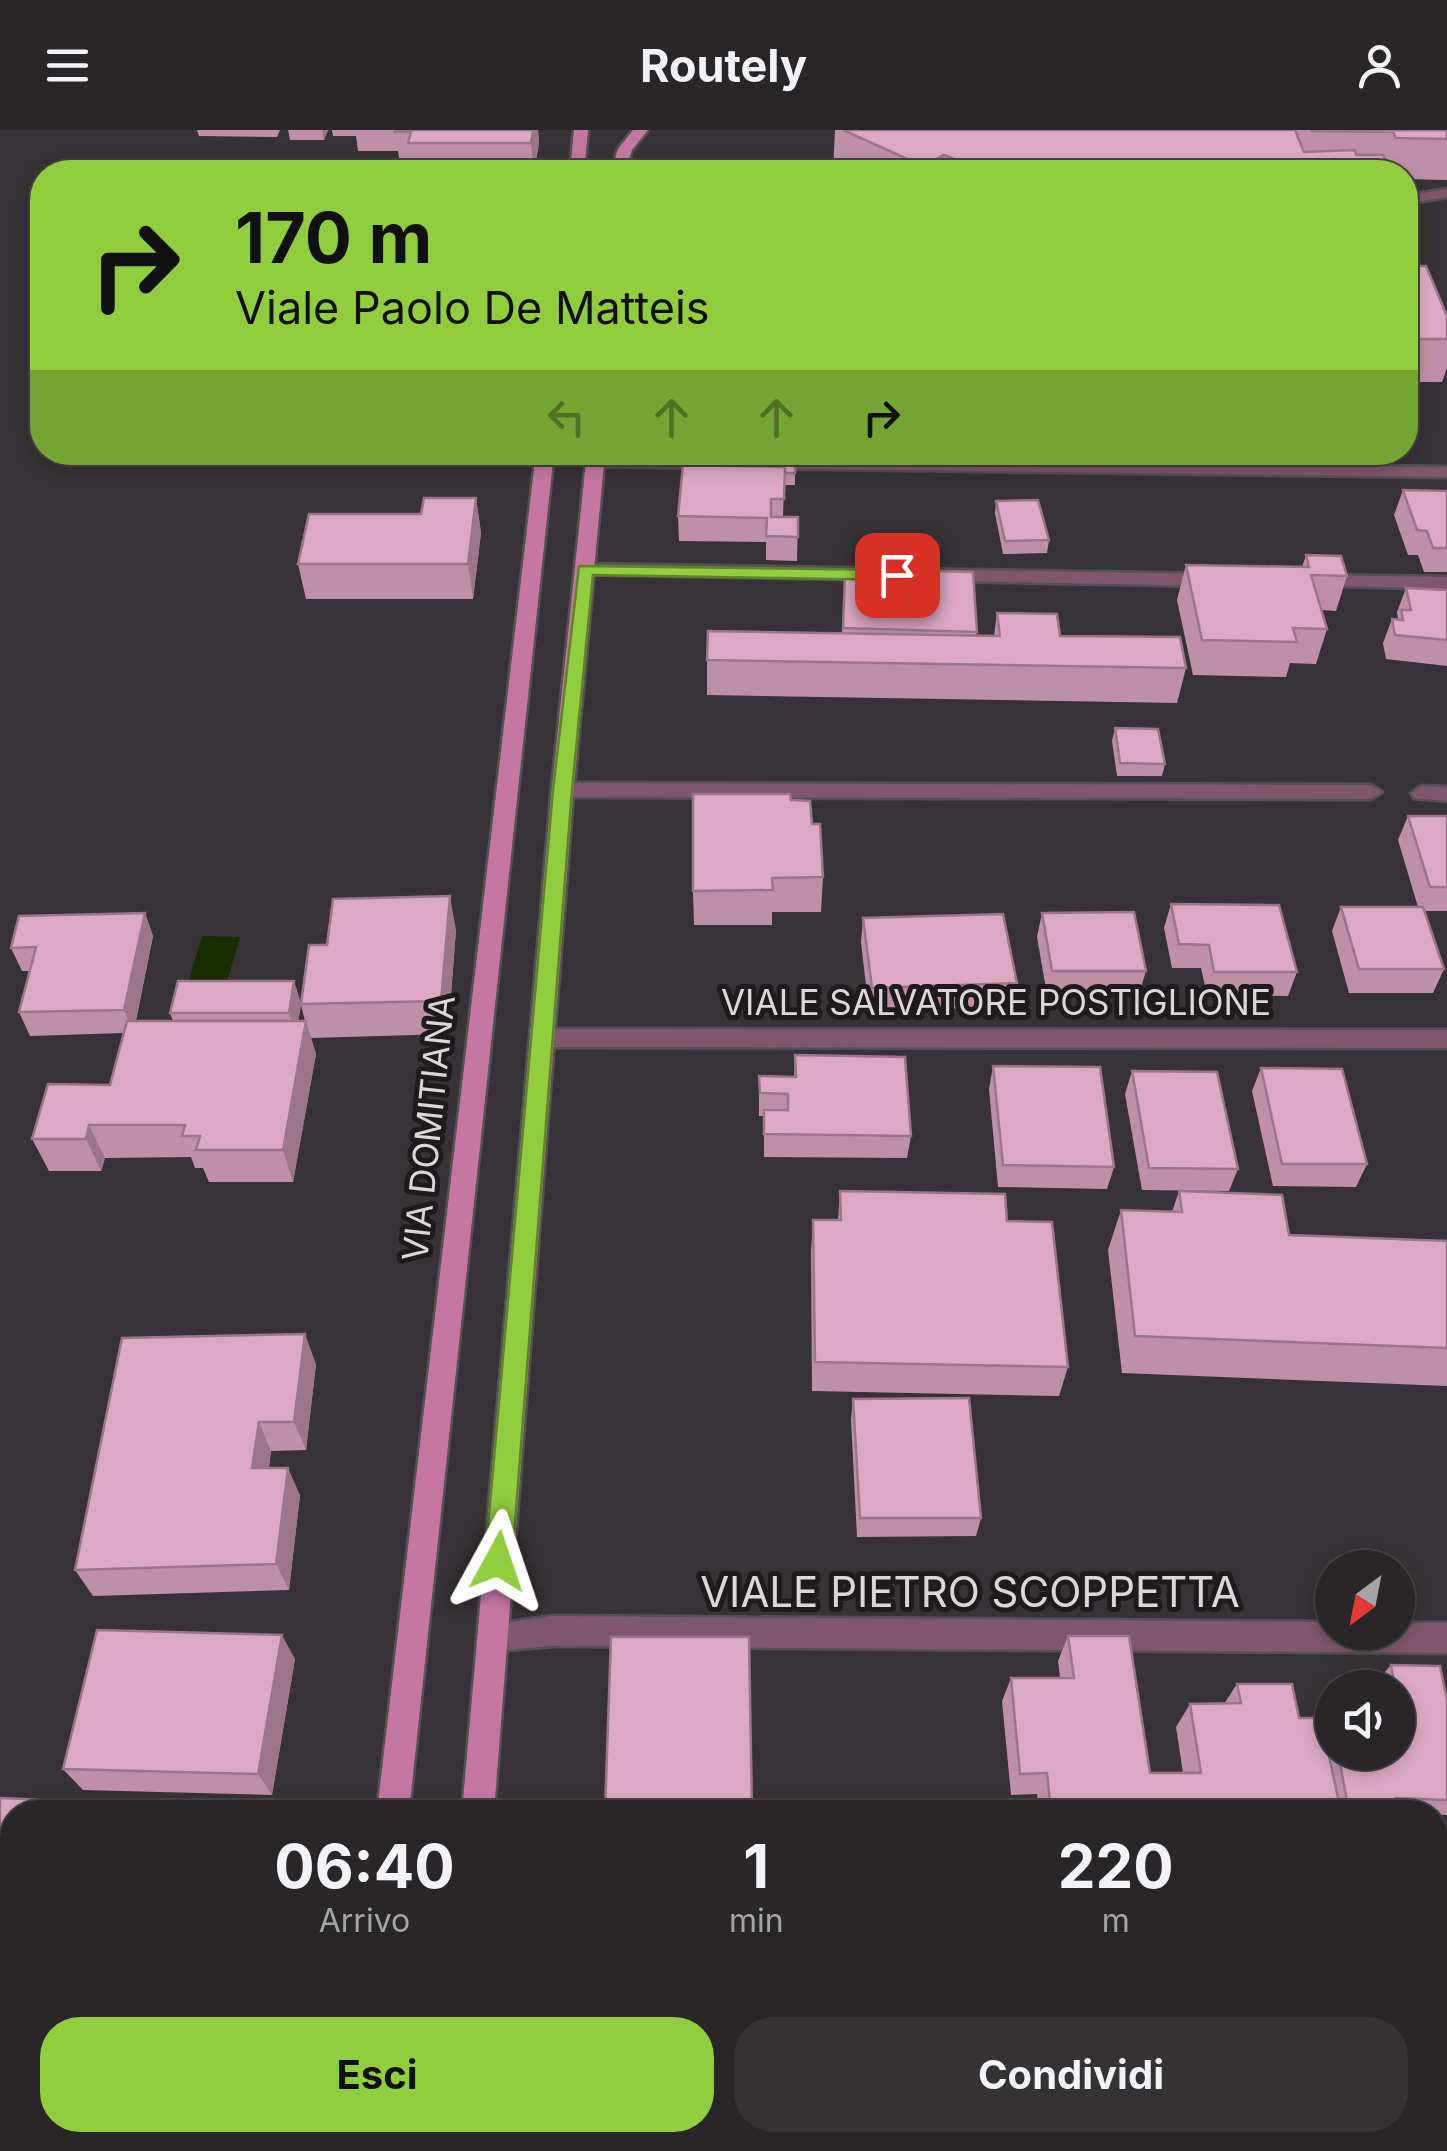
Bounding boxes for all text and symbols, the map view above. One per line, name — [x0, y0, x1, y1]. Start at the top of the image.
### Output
icon: menu — [40, 38, 95, 93]
text: Routely — [640, 38, 807, 93]
icon: person — [1352, 38, 1407, 93]
text: 170 m — [235, 195, 432, 280]
icon: right — [70, 200, 200, 330]
text: Viale Paolo De Matteis — [235, 280, 710, 335]
icon: left — [539, 390, 594, 445]
icon: ahead — [644, 390, 699, 445]
icon: ahead — [749, 390, 804, 445]
icon: right — [854, 390, 909, 445]
pin — [855, 533, 940, 618]
icon: arrive — [870, 548, 925, 603]
street label: VIALE SALVATORE POSTIGLIONE — [721, 981, 1271, 1023]
street label: VIA DOMITIANA — [393, 993, 463, 1263]
position arrow — [446, 1509, 550, 1613]
north arrow — [1315, 1550, 1415, 1650]
map controls — [1315, 1550, 1415, 1770]
street label: VIALE PIETRO SCOPPETTA — [700, 1566, 1240, 1617]
button: sound — [1315, 1670, 1415, 1770]
text: 06:40 — [274, 1830, 455, 1902]
text: 1 — [743, 1830, 769, 1902]
text: 220 — [1058, 1830, 1174, 1902]
text: Arrivo — [319, 1901, 410, 1940]
text: min — [729, 1901, 784, 1940]
text: m — [1102, 1901, 1130, 1940]
button: Esci — [40, 2017, 714, 2132]
button: Condividi — [734, 2017, 1408, 2132]

